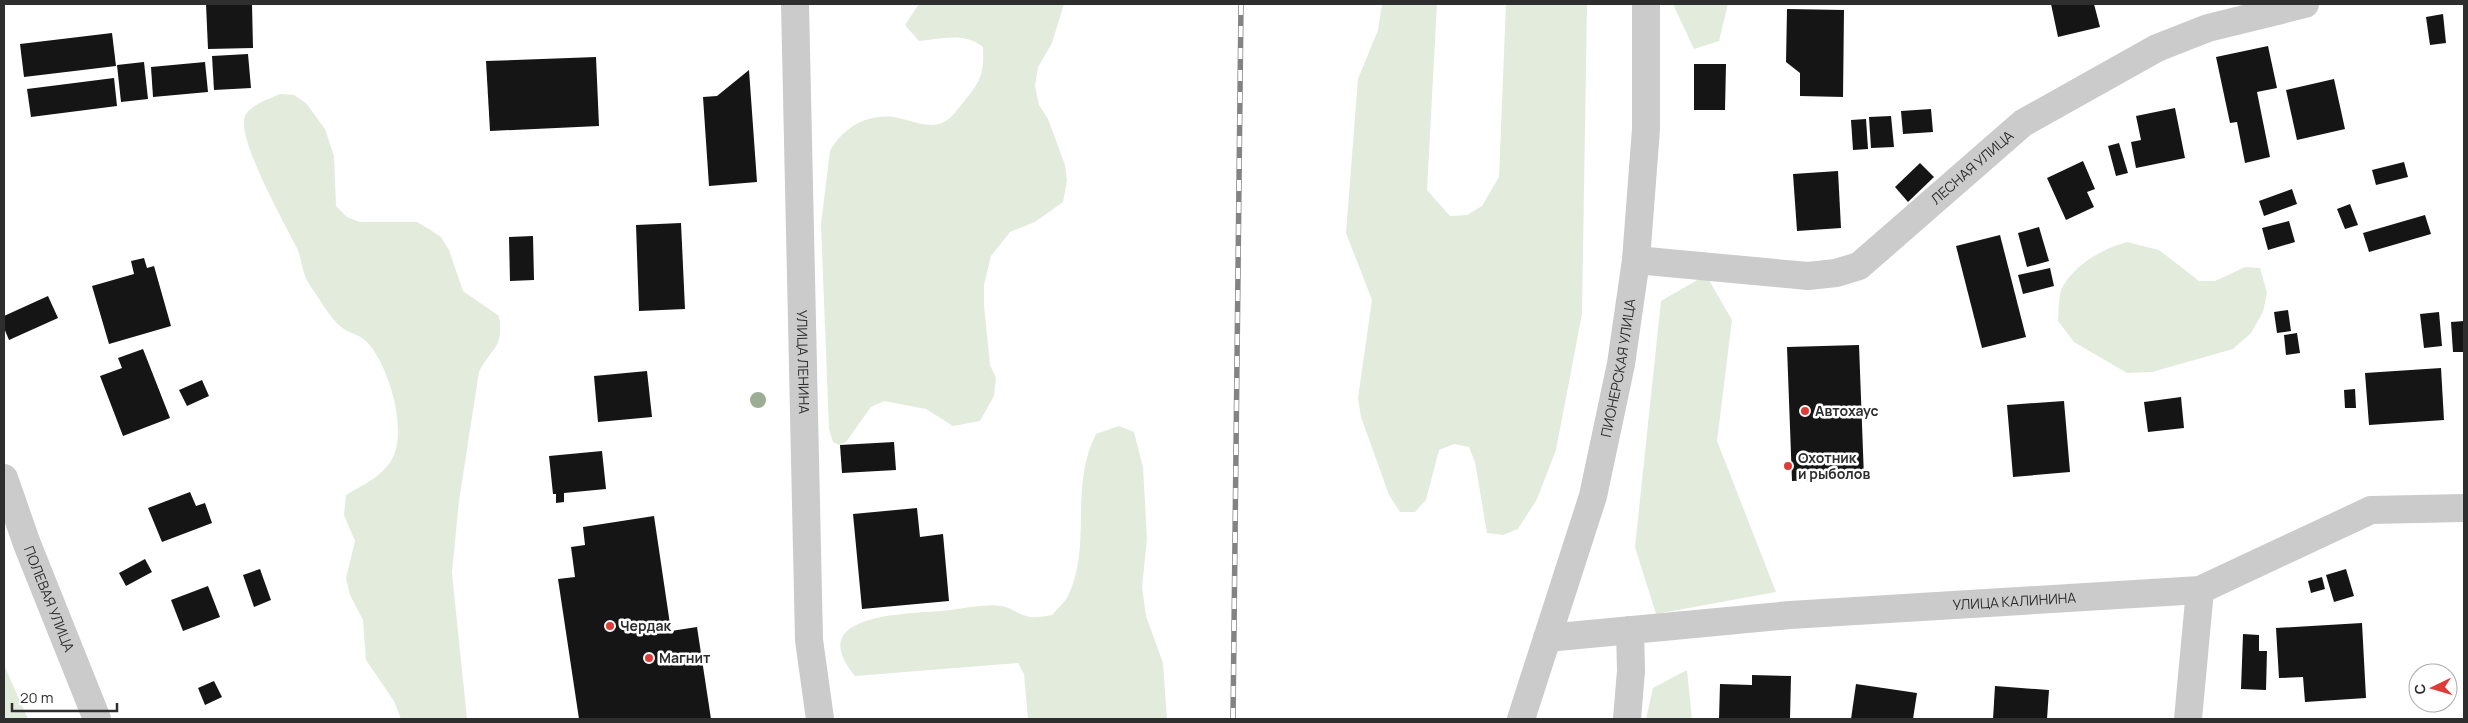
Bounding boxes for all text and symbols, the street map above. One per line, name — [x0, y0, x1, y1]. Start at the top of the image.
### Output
street label: ЛЕСНАЯ УЛИЦА — [1927, 126, 2017, 208]
street label: ПИОНЕРСКАЯ УЛИЦА — [1596, 297, 1639, 439]
street label: УЛИЦА ЛЕНИНА — [793, 310, 814, 414]
place label: Автохаус — [1815, 401, 1879, 420]
marker: Автохаус — [1799, 405, 1811, 417]
place label: Охотник и рыболов — [1798, 448, 1870, 483]
marker: Охотник и рыболов — [1782, 460, 1794, 472]
street label: ПОЛЕВАЯ УЛИЦА — [20, 543, 79, 655]
street label: УЛИЦА КАЛИНИНА — [1952, 588, 2077, 614]
place label: Чердак — [620, 616, 671, 635]
marker: Чердак — [604, 620, 616, 632]
place label: Магнит — [659, 648, 711, 667]
marker: Магнит — [643, 652, 655, 664]
north arrow — [2408, 663, 2458, 713]
scale bar — [12, 680, 118, 712]
text: С — [2410, 683, 2429, 695]
text: 20 m — [20, 687, 53, 708]

